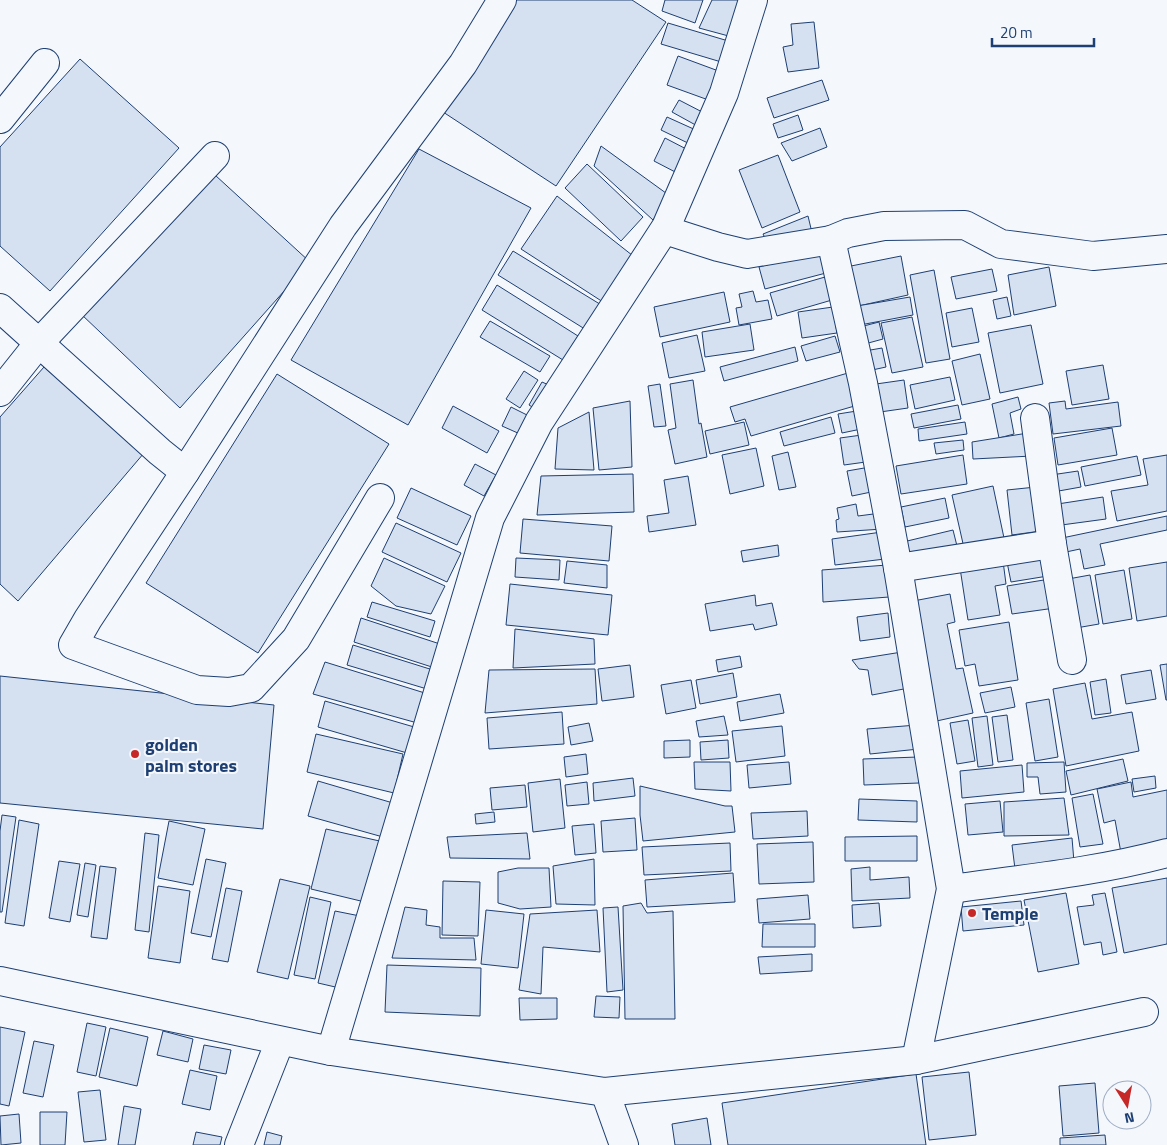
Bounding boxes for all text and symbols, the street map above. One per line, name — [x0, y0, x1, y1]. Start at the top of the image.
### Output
scale bar — [992, 15, 1094, 47]
text: 20 m — [1000, 21, 1033, 44]
place label: golden palm stores — [145, 731, 237, 779]
marker: golden palm stores — [129, 748, 141, 760]
place label: Temple — [982, 900, 1038, 927]
marker: Temple — [966, 907, 978, 919]
north arrow — [1102, 1080, 1152, 1130]
text: N — [1123, 1107, 1136, 1129]

